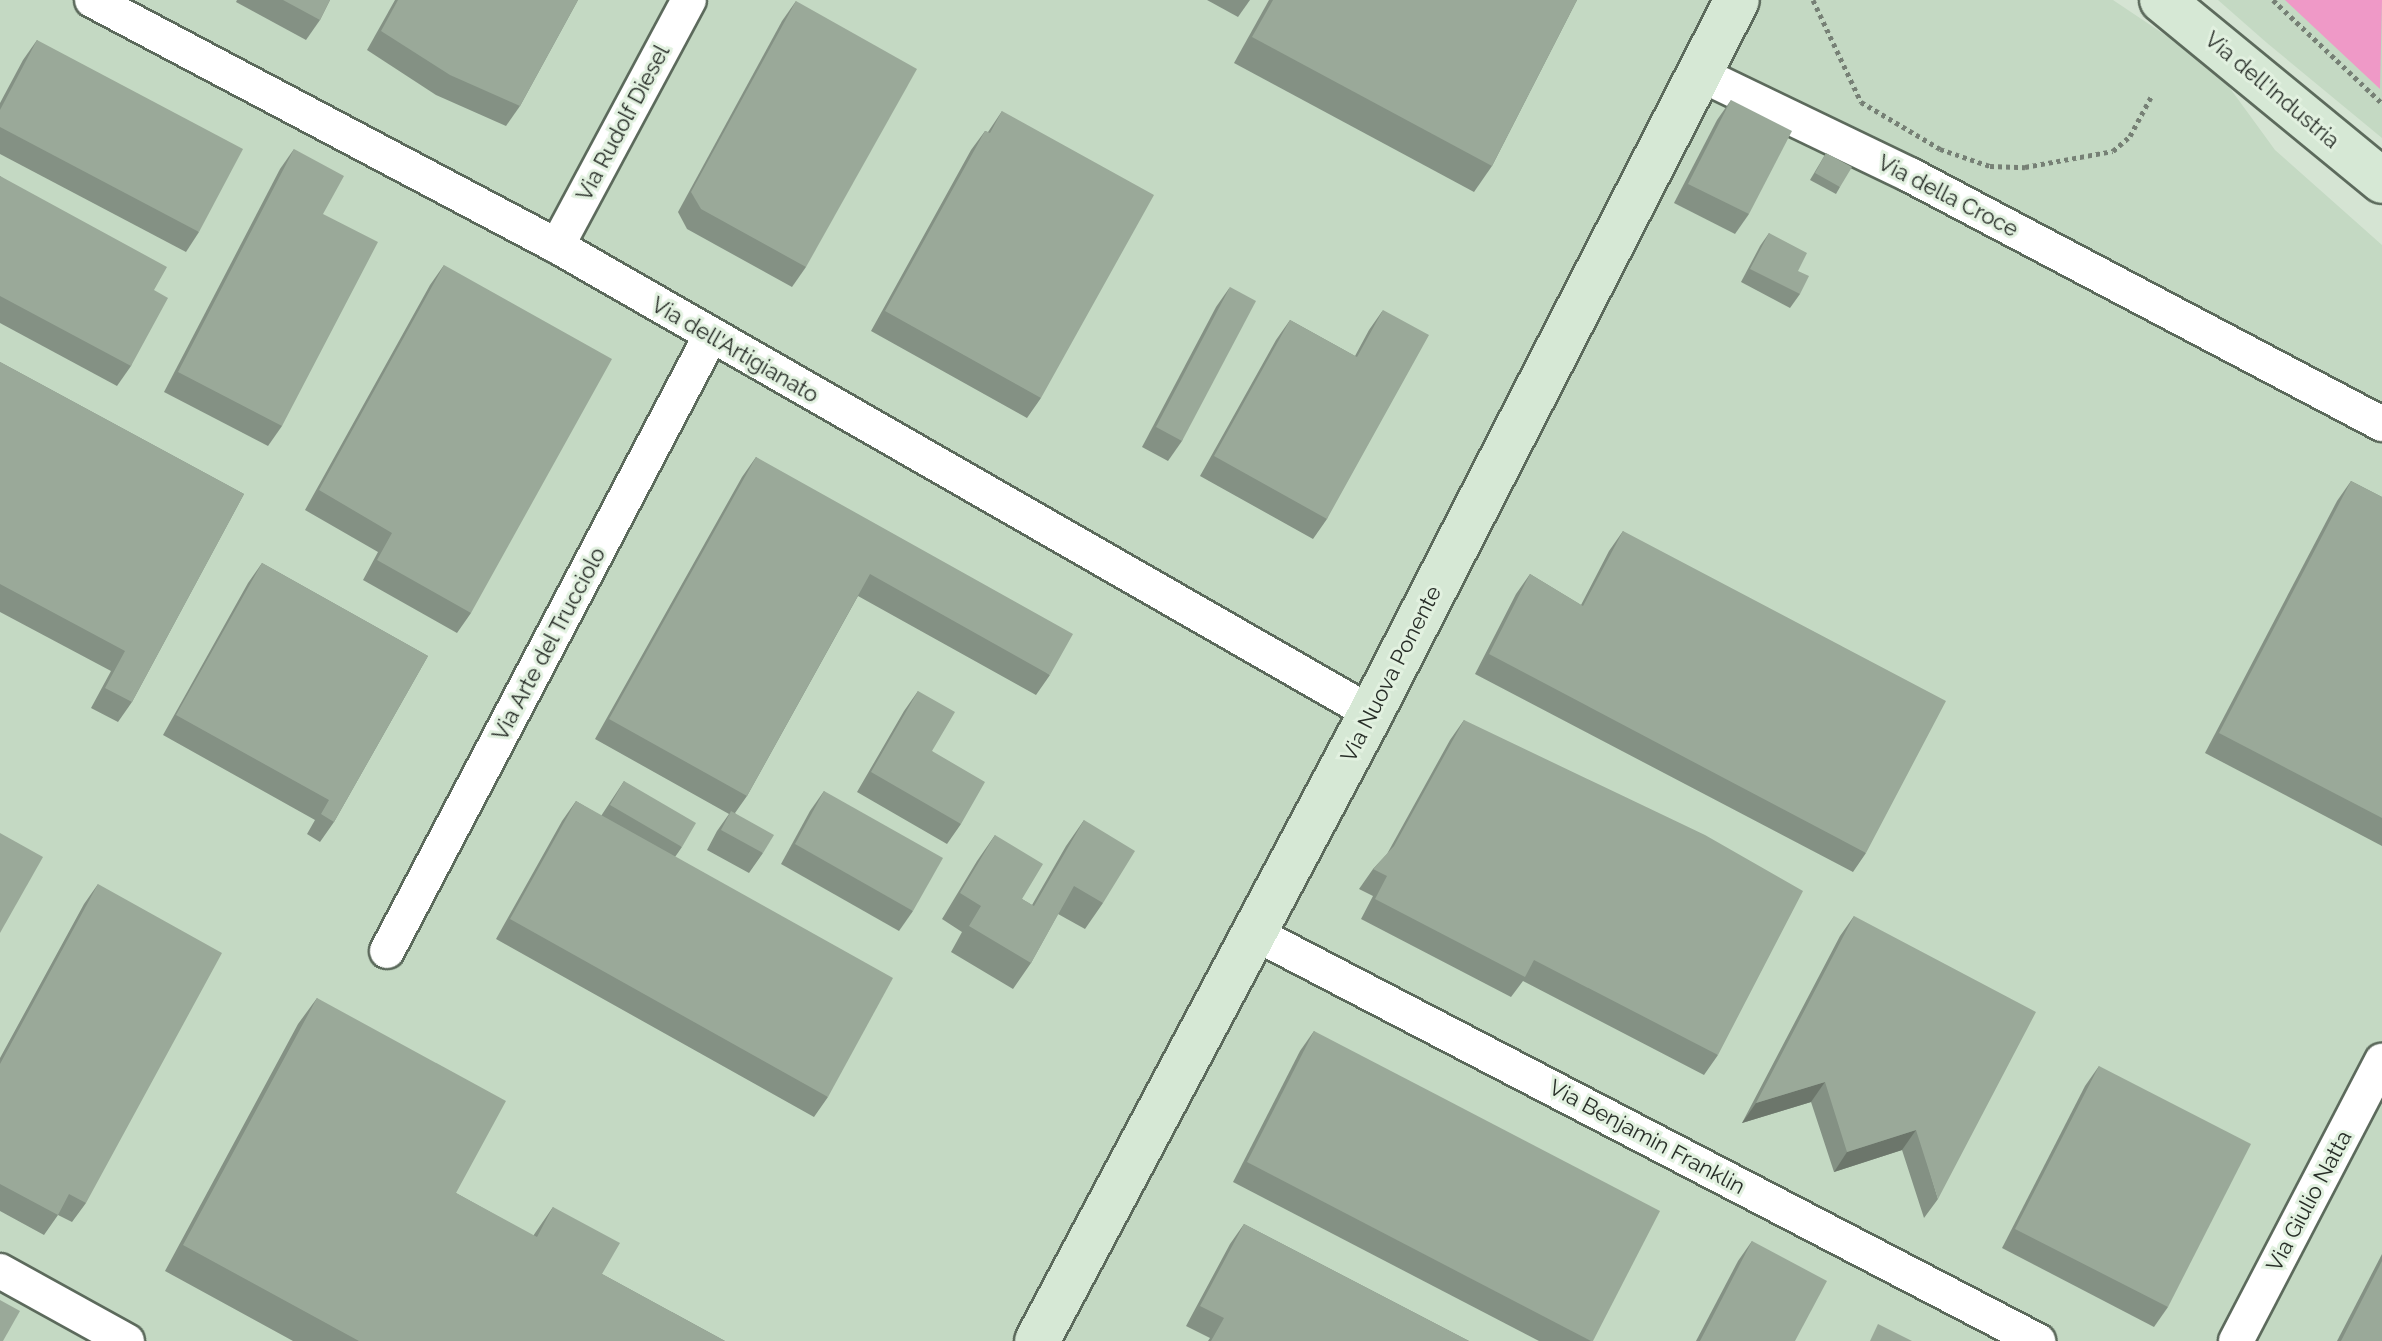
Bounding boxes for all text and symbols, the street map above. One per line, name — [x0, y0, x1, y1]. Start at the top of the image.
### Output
street label: Via dell'Industria — [2199, 26, 2345, 154]
street label: Via Rudolf Diesel — [571, 40, 675, 206]
street label: Via della Croce — [1873, 149, 2023, 243]
street label: Via dell'Artigianato — [647, 291, 823, 409]
street label: Via Arte del Trucciolo — [486, 542, 612, 746]
street label: Via Nuova Ponente — [1335, 581, 1447, 767]
street label: Via Benjamin Franklin — [1545, 1074, 1749, 1200]
street label: Via Giulio Natta — [2261, 1126, 2357, 1276]

